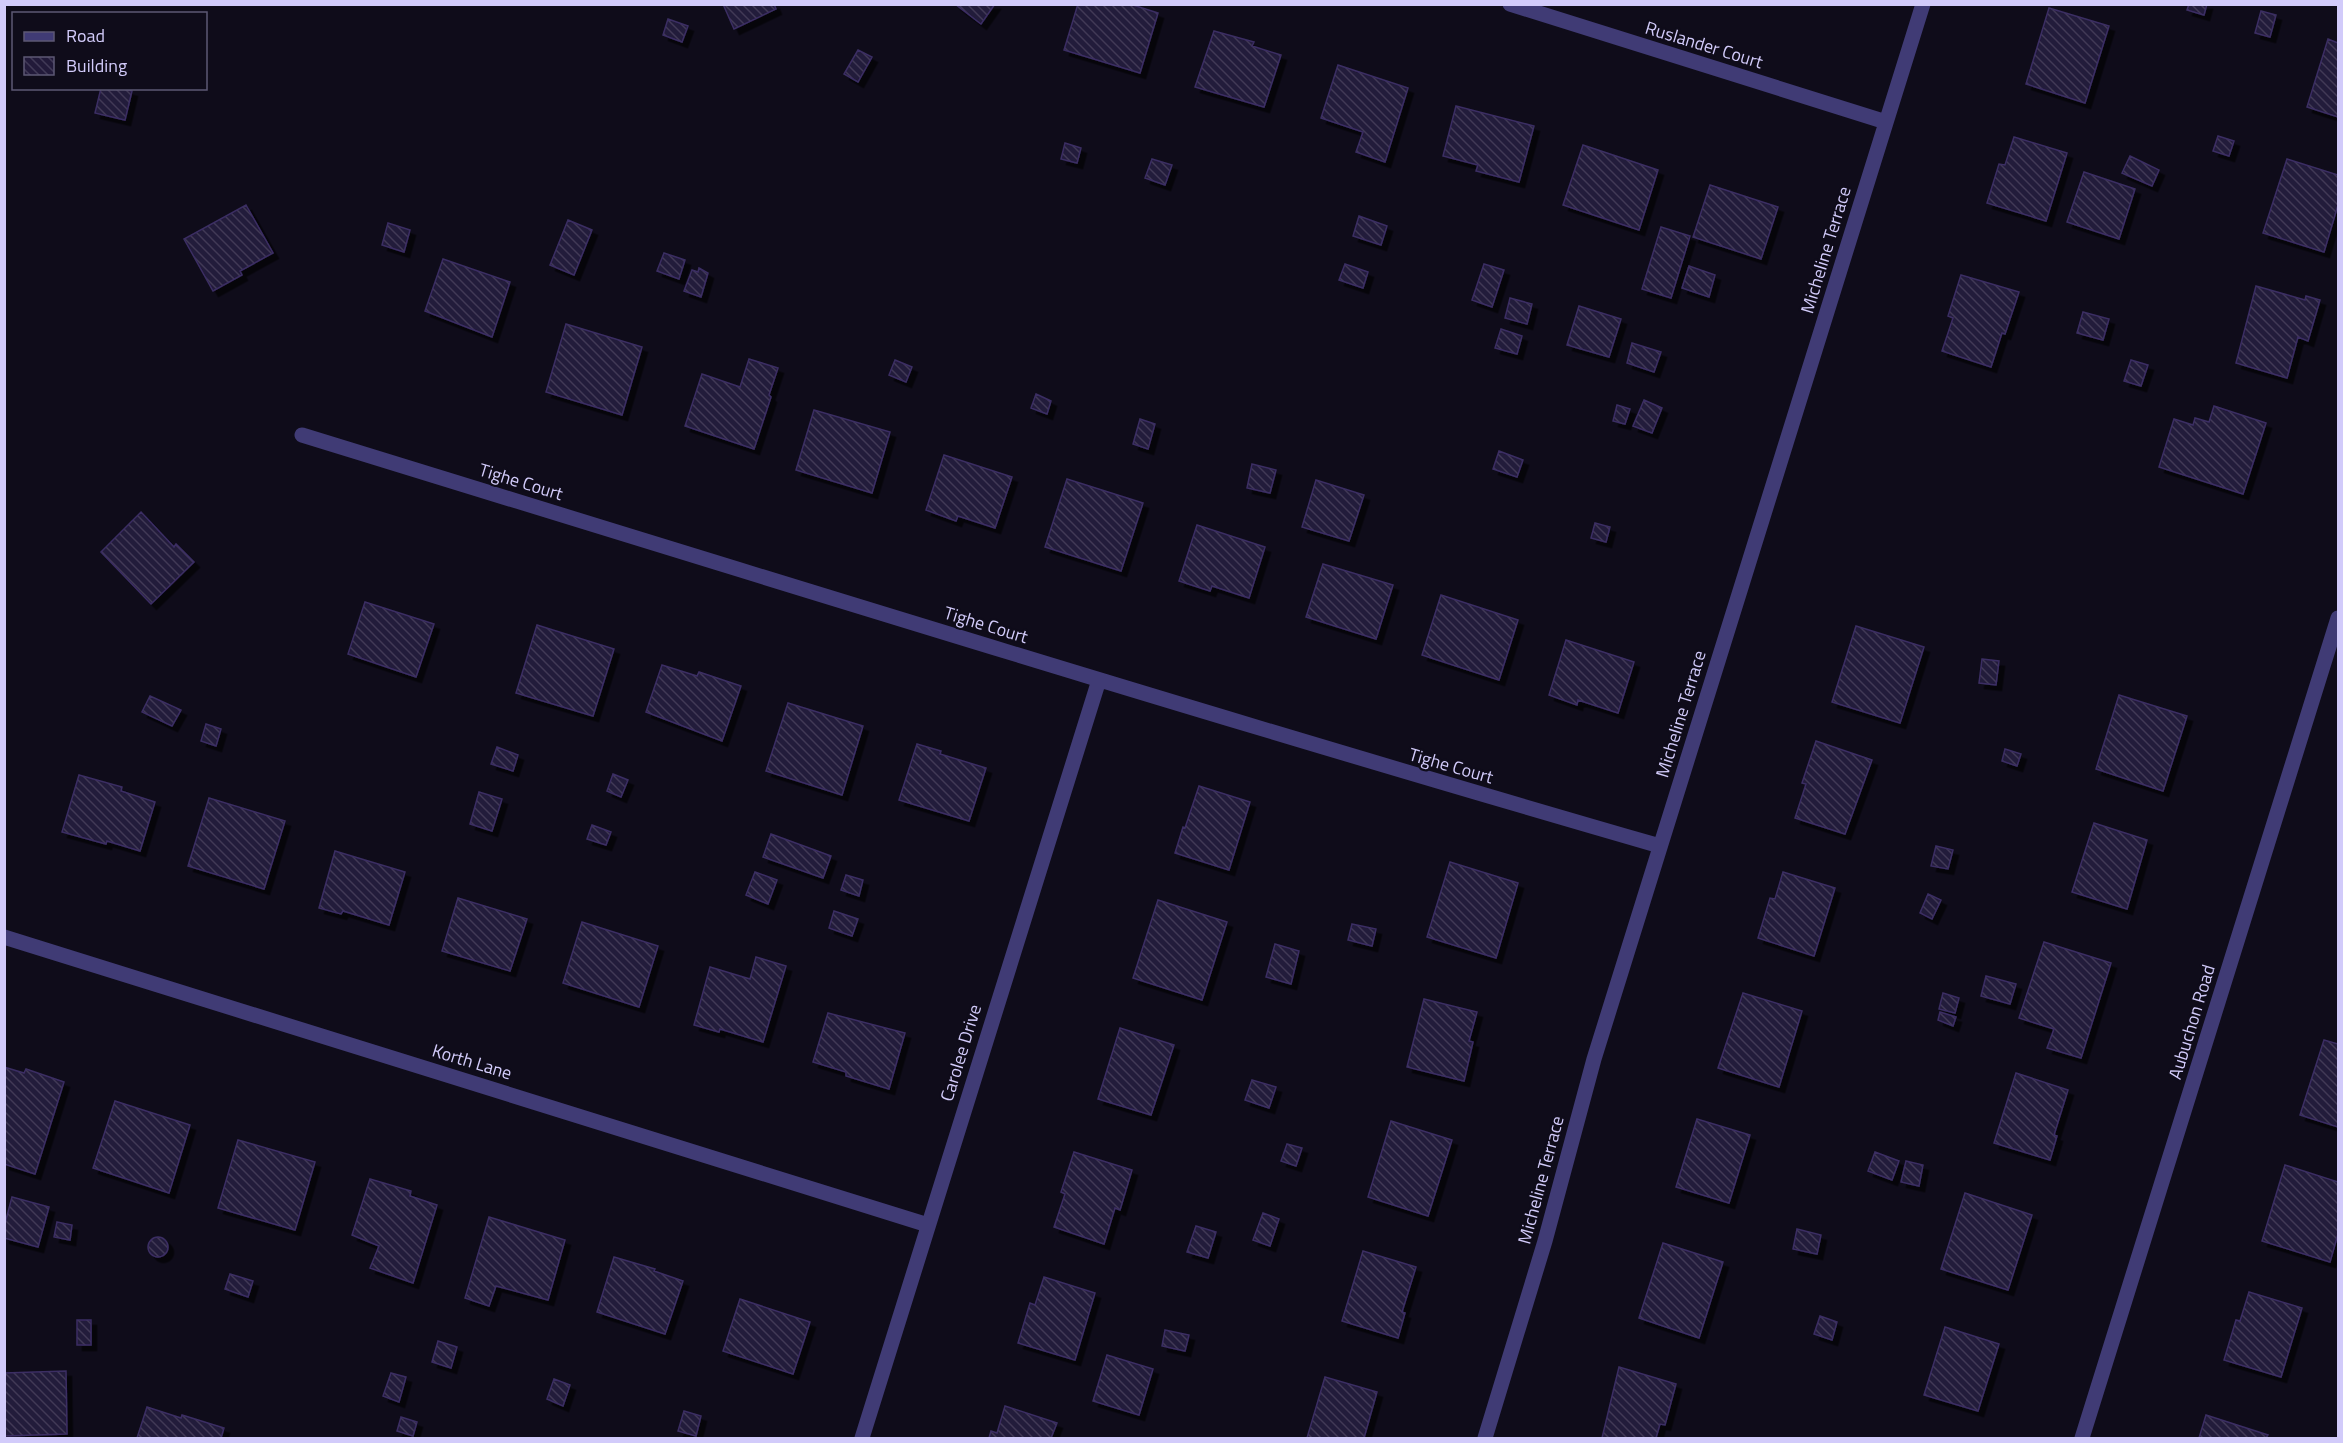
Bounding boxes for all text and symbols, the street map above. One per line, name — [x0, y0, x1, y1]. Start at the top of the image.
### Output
legend — [12, 12, 207, 90]
street label: Ruslander Court — [1642, 14, 1767, 75]
text: Road — [66, 22, 105, 49]
text: Building — [66, 52, 127, 79]
street label: Micheline Terrace — [1793, 183, 1858, 317]
street label: Tighe Court — [476, 456, 567, 507]
street label: Tighe Court — [941, 599, 1032, 650]
street label: Micheline Terrace — [1648, 647, 1713, 781]
street label: Tighe Court — [1406, 741, 1497, 791]
street label: Aubuchon Road — [2161, 961, 2222, 1083]
street label: Carolee Drive — [933, 1001, 988, 1105]
street label: Korth Lane — [429, 1037, 515, 1086]
street label: Micheline Terrace — [1510, 1113, 1571, 1247]

